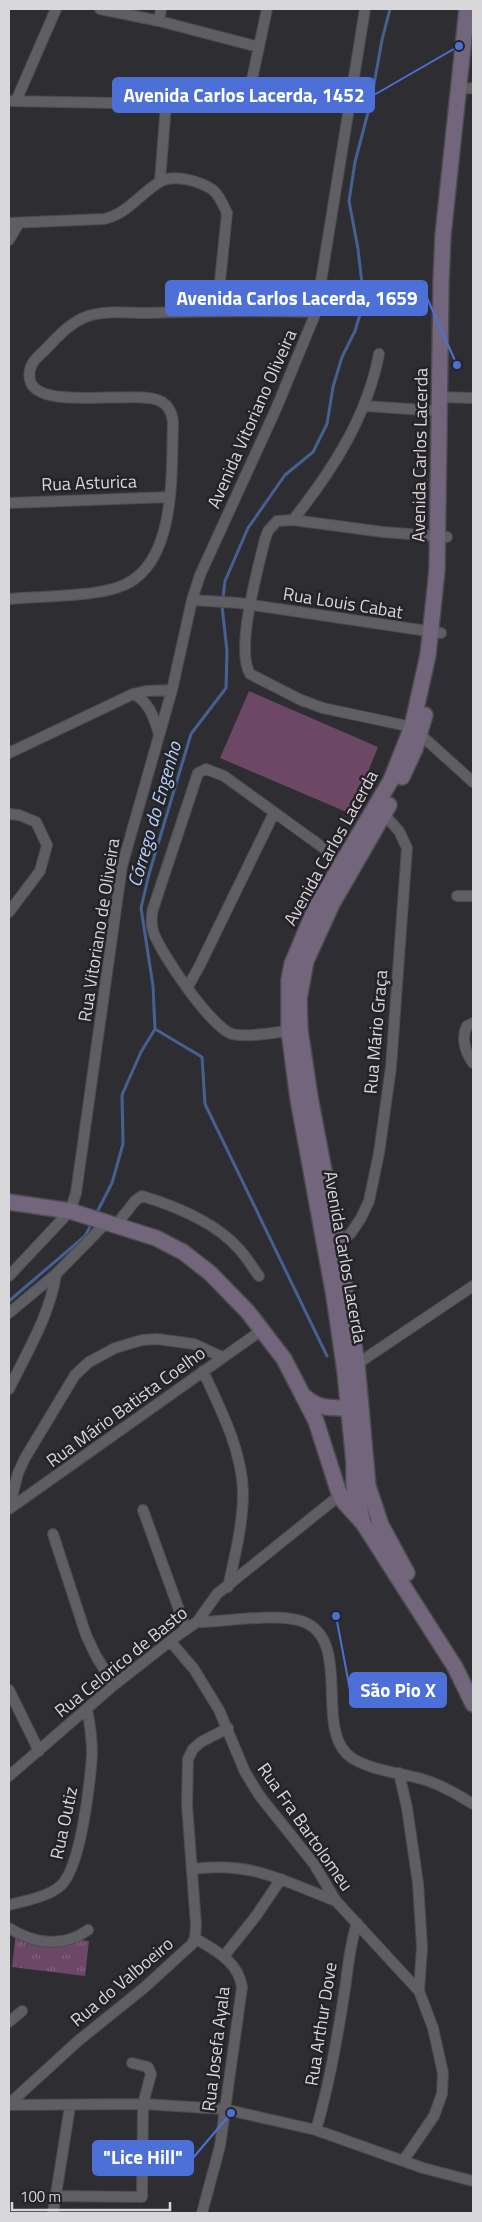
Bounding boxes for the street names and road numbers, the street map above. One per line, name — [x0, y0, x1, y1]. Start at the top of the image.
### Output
street label: Avenida Vitoriano Oliveira — [200, 325, 303, 513]
street label: Avenida Carlos Lacerda — [404, 368, 435, 542]
street label: Rua Asturica — [41, 467, 137, 498]
street label: Rua Louis Cabat — [281, 580, 406, 625]
street label: Avenida Carlos Lacerda — [277, 765, 385, 930]
street label: Rua Vitoriano de Oliveira — [71, 836, 126, 1024]
street label: Rua Mário Graça — [357, 969, 394, 1095]
street label: Avenida Carlos Lacerda — [317, 1169, 374, 1345]
street label: Rua Mário Batista Coelho — [41, 1340, 211, 1474]
street label: Rua Celorico de Basto — [48, 1599, 193, 1724]
street label: Rua Fra Bartolomeu — [251, 1757, 360, 1896]
street label: Rua Outiz — [43, 1784, 84, 1862]
street label: Rua do Valboeiro — [64, 1930, 179, 2033]
street label: Rua Arthur Dove — [297, 1960, 344, 2088]
street label: Rua Josefa Ayala — [194, 1985, 237, 2113]

